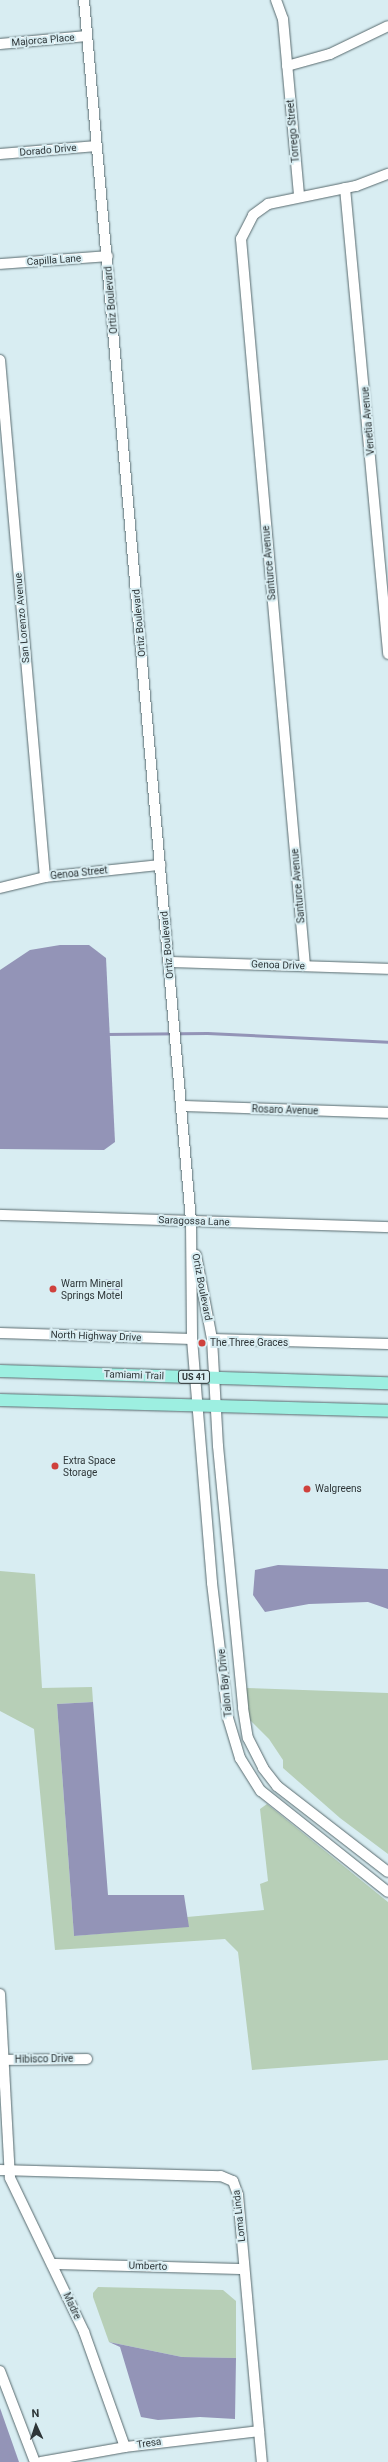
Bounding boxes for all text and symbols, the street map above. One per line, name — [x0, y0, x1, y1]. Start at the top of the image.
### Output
street label: Majorca Place — [11, 31, 75, 49]
street label: Torrego Street — [284, 99, 302, 163]
street label: Dorado Drive — [19, 142, 77, 158]
street label: Capilla Lane — [26, 252, 82, 268]
street label: Ortiz Boulevard — [102, 266, 120, 334]
street label: Venetia Avenue — [359, 386, 377, 456]
street label: Santurce Avenue — [260, 525, 278, 601]
street label: San Lorenzo Avenue — [12, 572, 32, 664]
street label: Ortiz Boulevard — [130, 589, 148, 657]
street label: Santurce Avenue — [289, 848, 307, 924]
street label: Genoa Street — [50, 864, 108, 882]
street label: Ortiz Boulevard — [158, 911, 176, 979]
street label: Genoa Drive — [251, 958, 305, 972]
street label: Rosaro Avenue — [251, 1103, 319, 1117]
street label: Saragossa Lane — [158, 1214, 230, 1228]
street label: Ortiz Boulevard — [190, 1253, 214, 1321]
place label: Warm Mineral Springs Motel — [61, 1277, 123, 1300]
marker: Warm Mineral Springs Motel — [48, 1284, 58, 1294]
street label: North Highway Drive — [50, 1328, 142, 1344]
place label: The Three Graces — [210, 1337, 288, 1349]
marker: The Three Graces — [197, 1338, 207, 1348]
street label: Tamiami Trail — [104, 1368, 164, 1382]
road number: US 41 — [177, 1370, 211, 1384]
place label: Extra Space Storage — [63, 1454, 116, 1478]
marker: Extra Space Storage — [50, 1461, 60, 1471]
place label: Walgreens — [315, 1483, 362, 1495]
marker: Walgreens — [302, 1484, 312, 1494]
street label: Talon Bay Drive — [215, 1648, 235, 1718]
street label: Hibisco Drive — [15, 2052, 73, 2066]
street label: Loma Linda — [230, 2189, 248, 2243]
street label: Umberto — [128, 2259, 168, 2273]
street label: Madre — [61, 2291, 83, 2321]
north arrow — [16, 2406, 56, 2446]
text: N — [31, 2407, 40, 2420]
street label: Tresa — [136, 2435, 162, 2451]

